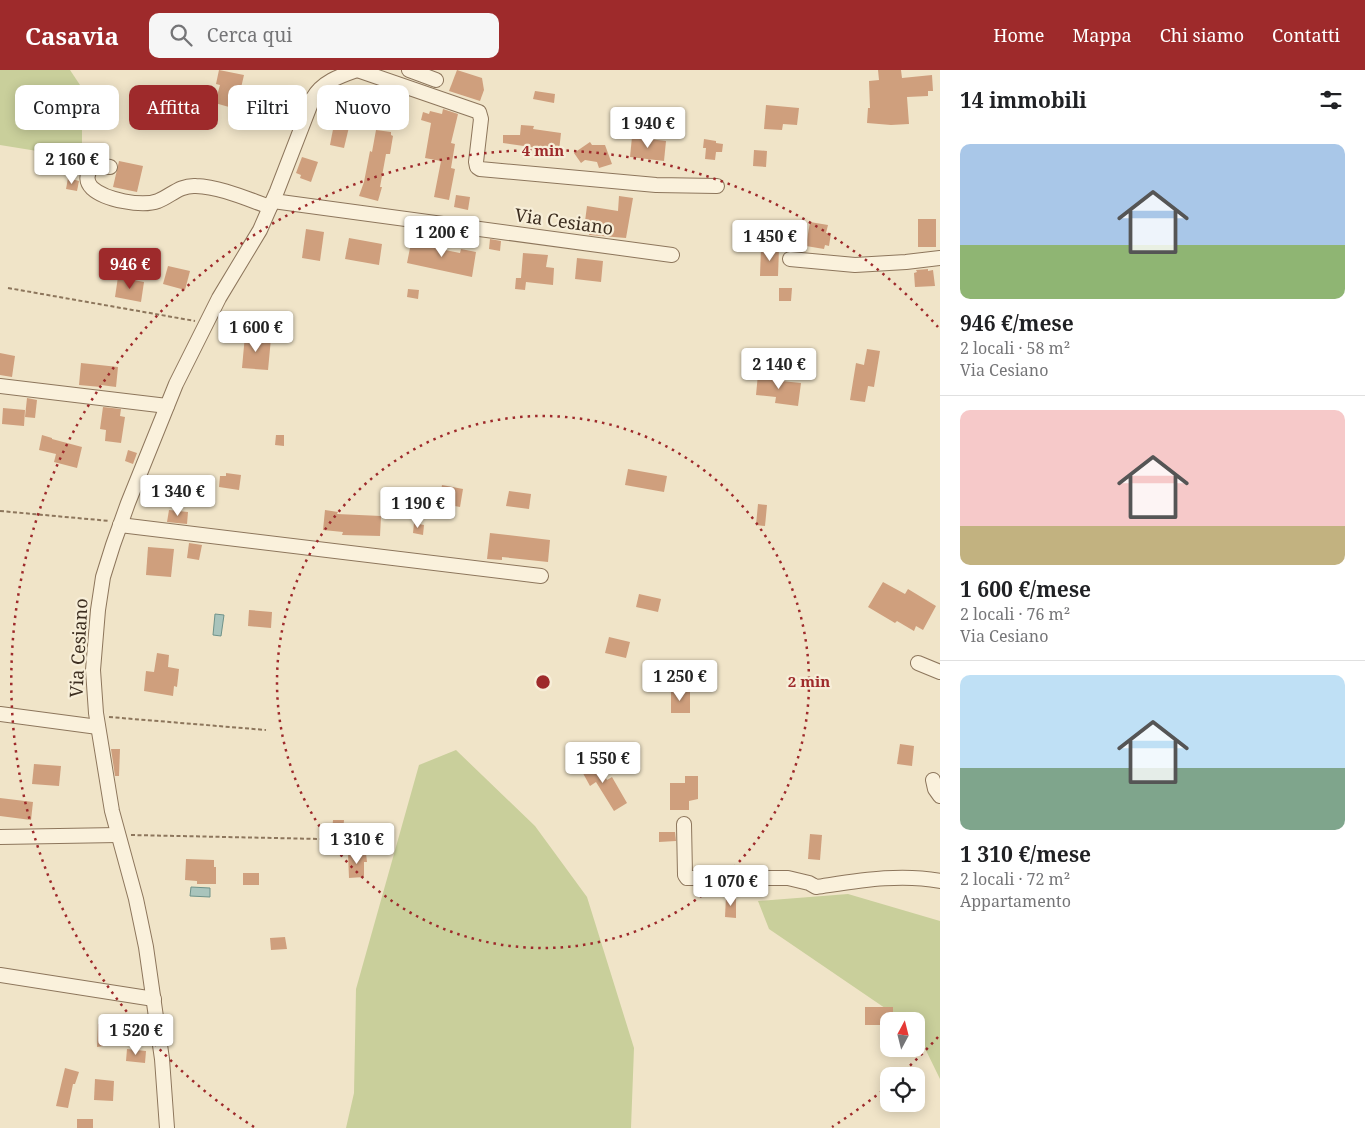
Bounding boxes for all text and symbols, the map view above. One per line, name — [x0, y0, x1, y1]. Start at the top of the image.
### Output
search box — [149, 13, 499, 58]
text: Casavia — [25, 19, 119, 52]
icon: search — [167, 21, 195, 49]
text: Cerca qui — [207, 22, 292, 48]
text: Home — [993, 23, 1044, 47]
text: Mappa — [1072, 23, 1132, 47]
text: Chi siamo — [1160, 23, 1244, 47]
text: Contatti — [1272, 23, 1340, 47]
chip: Compra — [15, 85, 119, 130]
chip: Affitta — [129, 85, 218, 130]
chip: Filtri — [228, 85, 307, 130]
chip: Nuovo — [317, 85, 409, 130]
text: 14 immobili — [960, 86, 1087, 114]
icon: filters — [1317, 86, 1345, 114]
pin: 1 940 € — [602, 106, 694, 149]
text: 1 940 € — [621, 112, 675, 134]
text: 4 min — [522, 140, 564, 160]
pin: 2 160 € — [26, 142, 118, 185]
text: 2 160 € — [45, 148, 99, 170]
icon: home — [1108, 177, 1198, 267]
street label: Via Cesiano — [513, 202, 615, 240]
pin: 1 200 € — [396, 216, 488, 258]
pin: 1 450 € — [724, 220, 816, 262]
text: 1 200 € — [415, 221, 469, 243]
text: 1 450 € — [743, 225, 797, 247]
pin: 946 € — [95, 248, 165, 290]
text: 946 € — [110, 253, 150, 275]
text: 946 €/mese — [960, 309, 1074, 337]
pin: 1 600 € — [210, 310, 302, 353]
text: 1 600 € — [229, 316, 283, 338]
text: 2 locali · 58 m² — [960, 337, 1070, 359]
pin: 2 140 € — [733, 348, 825, 390]
text: 2 140 € — [752, 353, 806, 375]
text: Via Cesiano — [960, 359, 1048, 381]
icon: home — [1108, 442, 1198, 532]
pin: 1 340 € — [132, 474, 224, 517]
text: 1 340 € — [151, 480, 205, 502]
pin: 1 190 € — [372, 486, 464, 529]
text: 1 190 € — [391, 492, 445, 514]
text: 1 600 €/mese — [960, 575, 1091, 603]
street label: Via Cesiano — [63, 598, 93, 698]
text: 2 locali · 76 m² — [960, 603, 1070, 625]
text: Via Cesiano — [960, 625, 1048, 647]
pin: 1 250 € — [634, 660, 726, 702]
text: 1 250 € — [653, 665, 707, 687]
text: 2 min — [788, 671, 830, 691]
centre of rings — [534, 673, 552, 691]
icon: home — [1108, 707, 1198, 797]
pin: 1 550 € — [557, 742, 649, 784]
text: 1 550 € — [576, 747, 630, 769]
pin: 1 310 € — [311, 822, 403, 865]
text: 1 310 € — [330, 828, 384, 850]
text: 1 310 €/mese — [960, 840, 1091, 868]
pin: 1 070 € — [685, 864, 777, 907]
text: 2 locali · 72 m² — [960, 868, 1070, 890]
text: 1 070 € — [704, 870, 758, 892]
text: Appartamento — [960, 890, 1071, 912]
north arrow — [880, 1012, 925, 1058]
map controls — [880, 1012, 925, 1112]
pin: 1 520 € — [90, 1014, 182, 1056]
text: 1 520 € — [109, 1019, 163, 1041]
button: locate — [880, 1067, 925, 1112]

